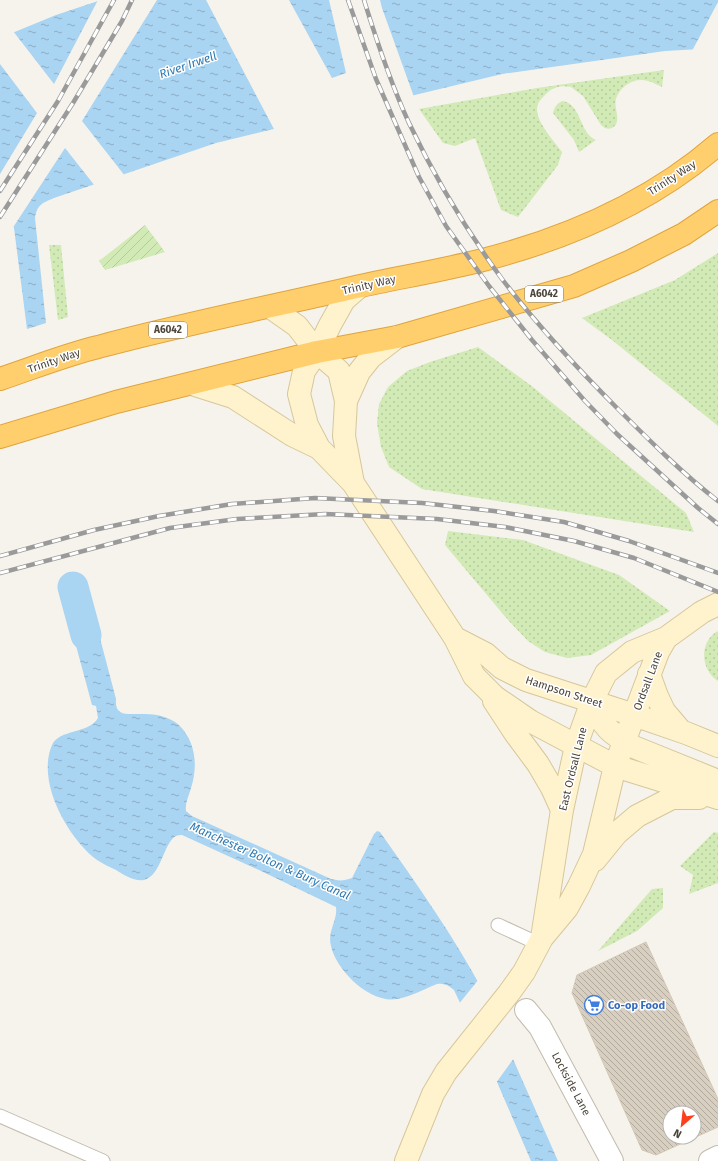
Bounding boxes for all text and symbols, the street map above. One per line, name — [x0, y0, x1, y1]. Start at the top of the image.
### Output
water label: River Irwell — [157, 49, 219, 81]
street label: Trinity Way — [646, 157, 699, 198]
street label: Trinity Way — [341, 272, 398, 297]
road number: A6042 — [525, 286, 563, 302]
road number: A6042 — [149, 322, 187, 338]
street label: Trinity Way — [26, 346, 82, 376]
street label: Ordsall Lane — [631, 650, 665, 712]
street label: Hampson Street — [524, 673, 604, 711]
street label: East Ordsall Lane — [556, 726, 590, 812]
water label: Manchester Bolton & Bury Canal — [188, 819, 352, 903]
supermarket icon: Co-op Food — [583, 994, 605, 1016]
place label: Co-op Food — [608, 999, 665, 1012]
street label: Lockside Lane — [549, 1050, 593, 1118]
north arrow — [662, 1105, 702, 1145]
text: N — [671, 1126, 684, 1141]

